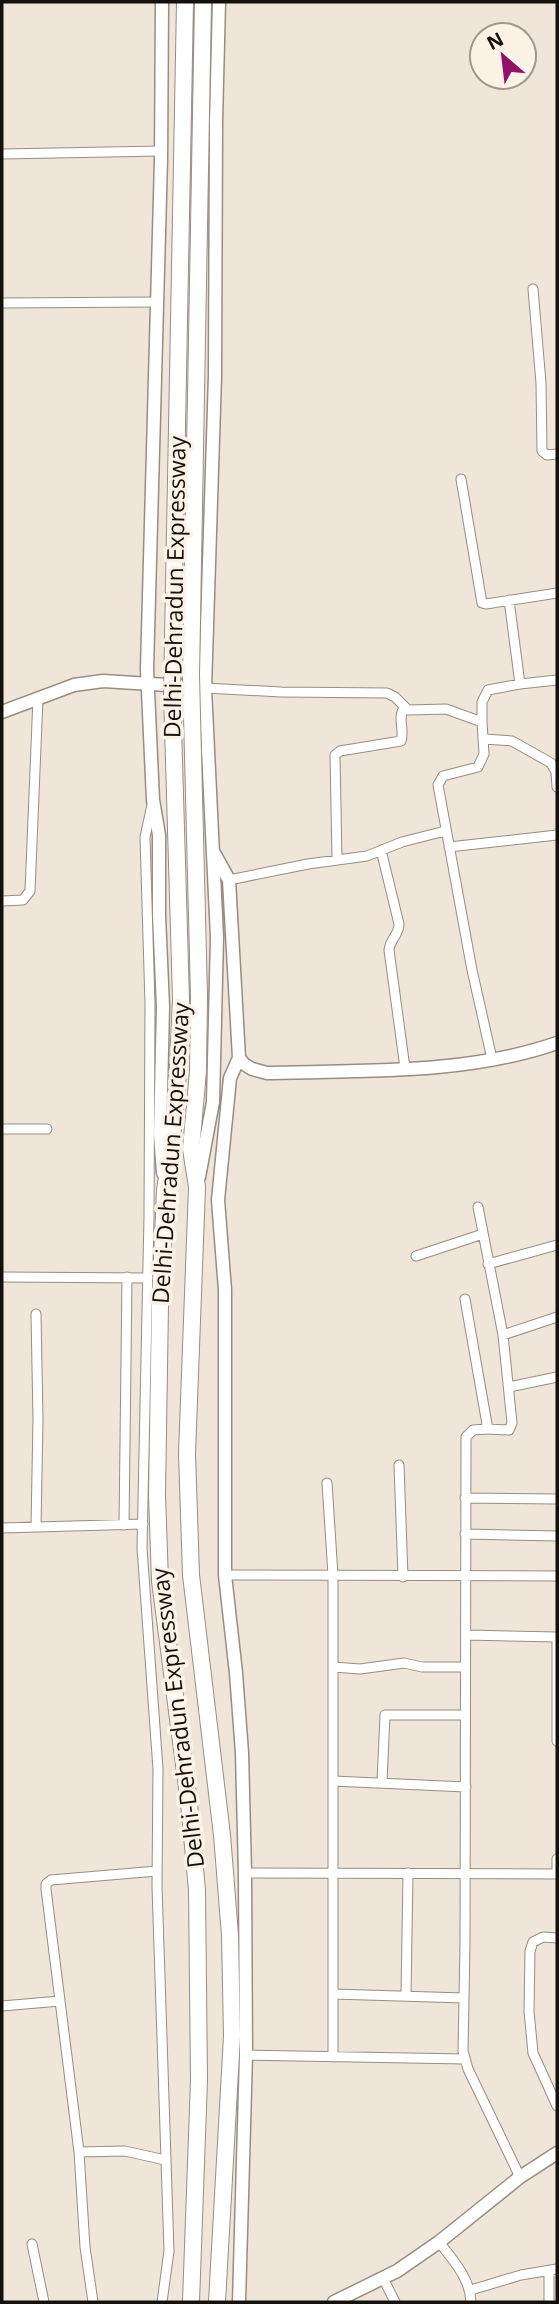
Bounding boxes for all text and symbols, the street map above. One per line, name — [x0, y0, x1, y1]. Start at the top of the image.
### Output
north arrow — [468, 21, 538, 91]
text: N — [482, 26, 508, 56]
street label: Delhi-Dehradun Expressway — [155, 435, 193, 738]
street label: Delhi-Dehradun Expressway — [144, 1001, 197, 1305]
street label: Delhi-Dehradun Expressway — [143, 1566, 211, 1870]

